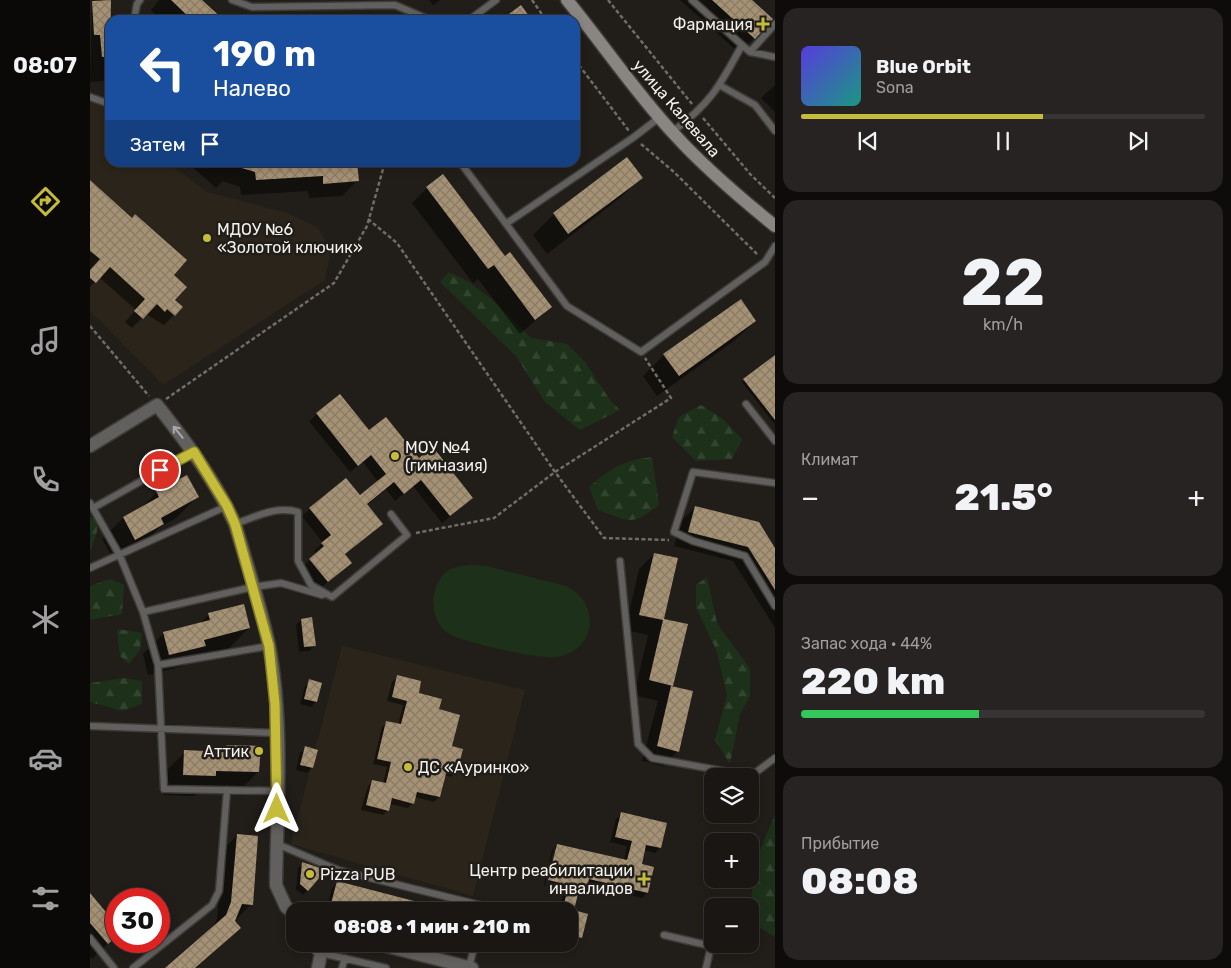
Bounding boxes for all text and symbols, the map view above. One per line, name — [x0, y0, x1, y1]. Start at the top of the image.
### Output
place label: Фармация — [673, 15, 753, 34]
marker: Фармация — [757, 18, 769, 30]
text: 190 m — [213, 33, 316, 75]
icon: left — [130, 35, 195, 100]
text: 08:07 — [13, 52, 77, 79]
text: Blue Orbit — [876, 55, 971, 78]
street label: улица Калевала — [629, 56, 724, 161]
text: Налево — [213, 75, 291, 102]
text: Sona — [876, 78, 914, 97]
icon: previous — [854, 127, 882, 155]
icon: pause — [989, 127, 1017, 155]
icon: next — [1124, 127, 1152, 155]
icon: arrive — [196, 130, 224, 158]
text: Затем — [130, 133, 186, 156]
icon: directions — [28, 184, 63, 219]
place label: МДОУ №6 «Золотой ключик» — [217, 220, 363, 257]
marker: МДОУ №6 «Золотой ключик» — [201, 232, 213, 244]
text: 22 — [961, 244, 1045, 321]
text: km/h — [983, 315, 1023, 334]
icon: music — [28, 323, 63, 358]
one-way arrow — [173, 426, 184, 439]
place label: МОУ №4 (гимназия) — [405, 438, 488, 475]
pin — [139, 449, 181, 491]
marker: МОУ №4 (гимназия) — [389, 450, 401, 462]
text: Климат — [801, 450, 858, 469]
icon: arrive — [146, 456, 174, 484]
icon: phone — [28, 462, 63, 497]
text: 21.5° — [954, 474, 1053, 520]
text: − — [801, 481, 819, 514]
text: + — [1188, 481, 1205, 514]
icon: climate — [28, 602, 63, 637]
text: Запас хода · 44% — [801, 634, 932, 653]
text: 220 km — [801, 658, 945, 704]
icon: car — [28, 741, 63, 776]
place label: Аттик — [204, 742, 249, 761]
marker: Аттик — [253, 745, 265, 757]
place label: ДС «Ауринко» — [418, 758, 530, 777]
marker: ДС «Ауринко» — [402, 761, 414, 773]
map controls — [704, 768, 759, 953]
button: layers — [704, 768, 759, 823]
position arrow — [250, 782, 302, 834]
button: + — [704, 833, 759, 888]
text: Прибытие — [801, 834, 879, 853]
text: 08:08 — [801, 858, 919, 904]
place label: Центр реабилитации инвалидов — [469, 861, 633, 898]
place label: Pizza PUB — [320, 865, 395, 884]
marker: Pizza PUB — [304, 868, 316, 880]
marker: Центр реабилитации инвалидов — [637, 872, 651, 886]
icon: filters — [28, 881, 63, 916]
speed limit sign: 30 — [105, 888, 170, 953]
button: − — [704, 898, 759, 953]
text: 08:08 · 1 мин · 210 m — [334, 915, 530, 938]

